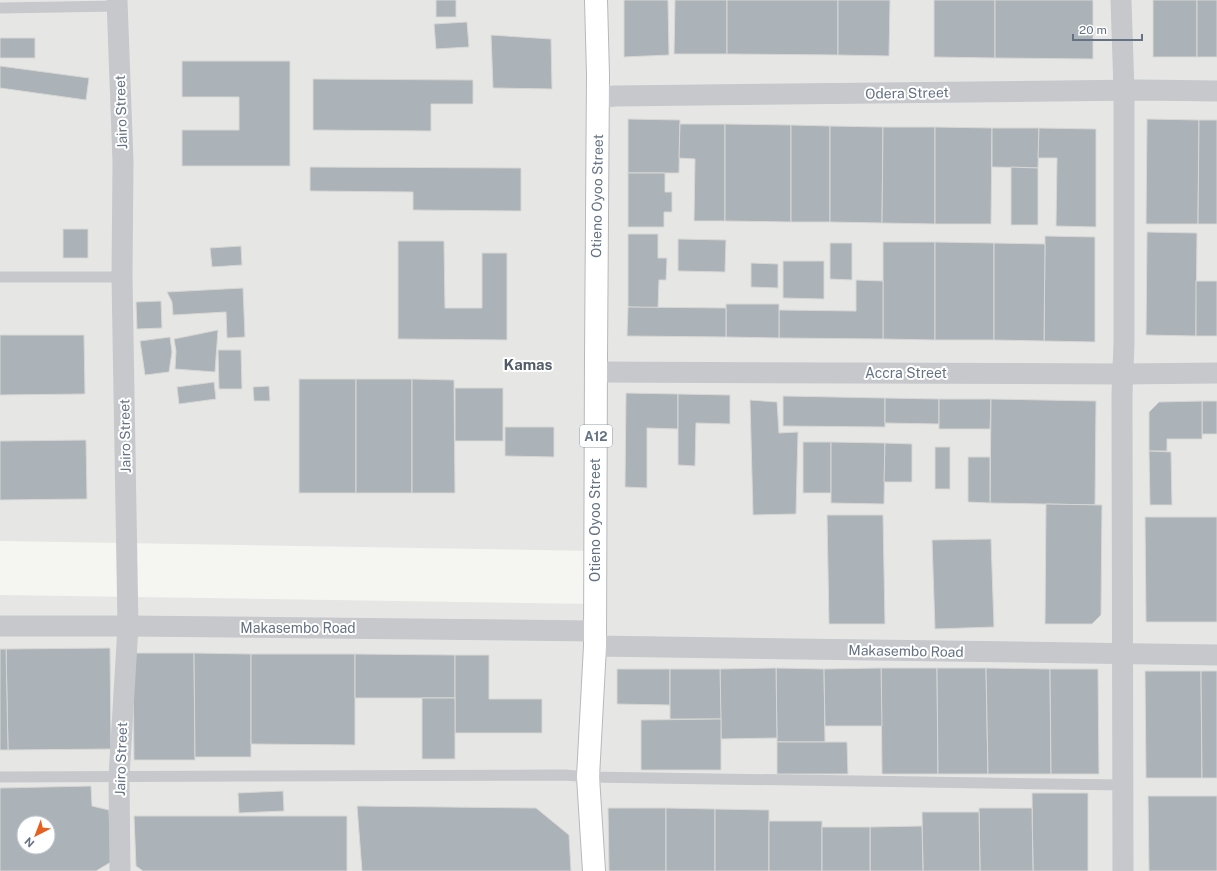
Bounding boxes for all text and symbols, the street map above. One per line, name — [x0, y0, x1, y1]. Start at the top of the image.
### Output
scale bar — [1073, 16, 1142, 42]
text: 20 m — [1079, 23, 1107, 37]
street label: Jairo Street — [112, 75, 130, 149]
street label: Odera Street — [865, 84, 949, 102]
street label: Otieno Oyoo Street — [588, 134, 606, 258]
district label: Kamas — [504, 356, 552, 373]
street label: Accra Street — [865, 365, 947, 381]
street label: Jairo Street — [116, 399, 134, 473]
road number: A12 — [580, 425, 612, 447]
street label: Otieno Oyoo Street — [587, 458, 603, 582]
street label: Makasembo Road — [240, 620, 356, 636]
street label: Makasembo Road — [848, 642, 964, 660]
street label: Jairo Street — [112, 722, 130, 796]
north arrow — [16, 815, 56, 855]
text: N — [22, 835, 37, 850]

